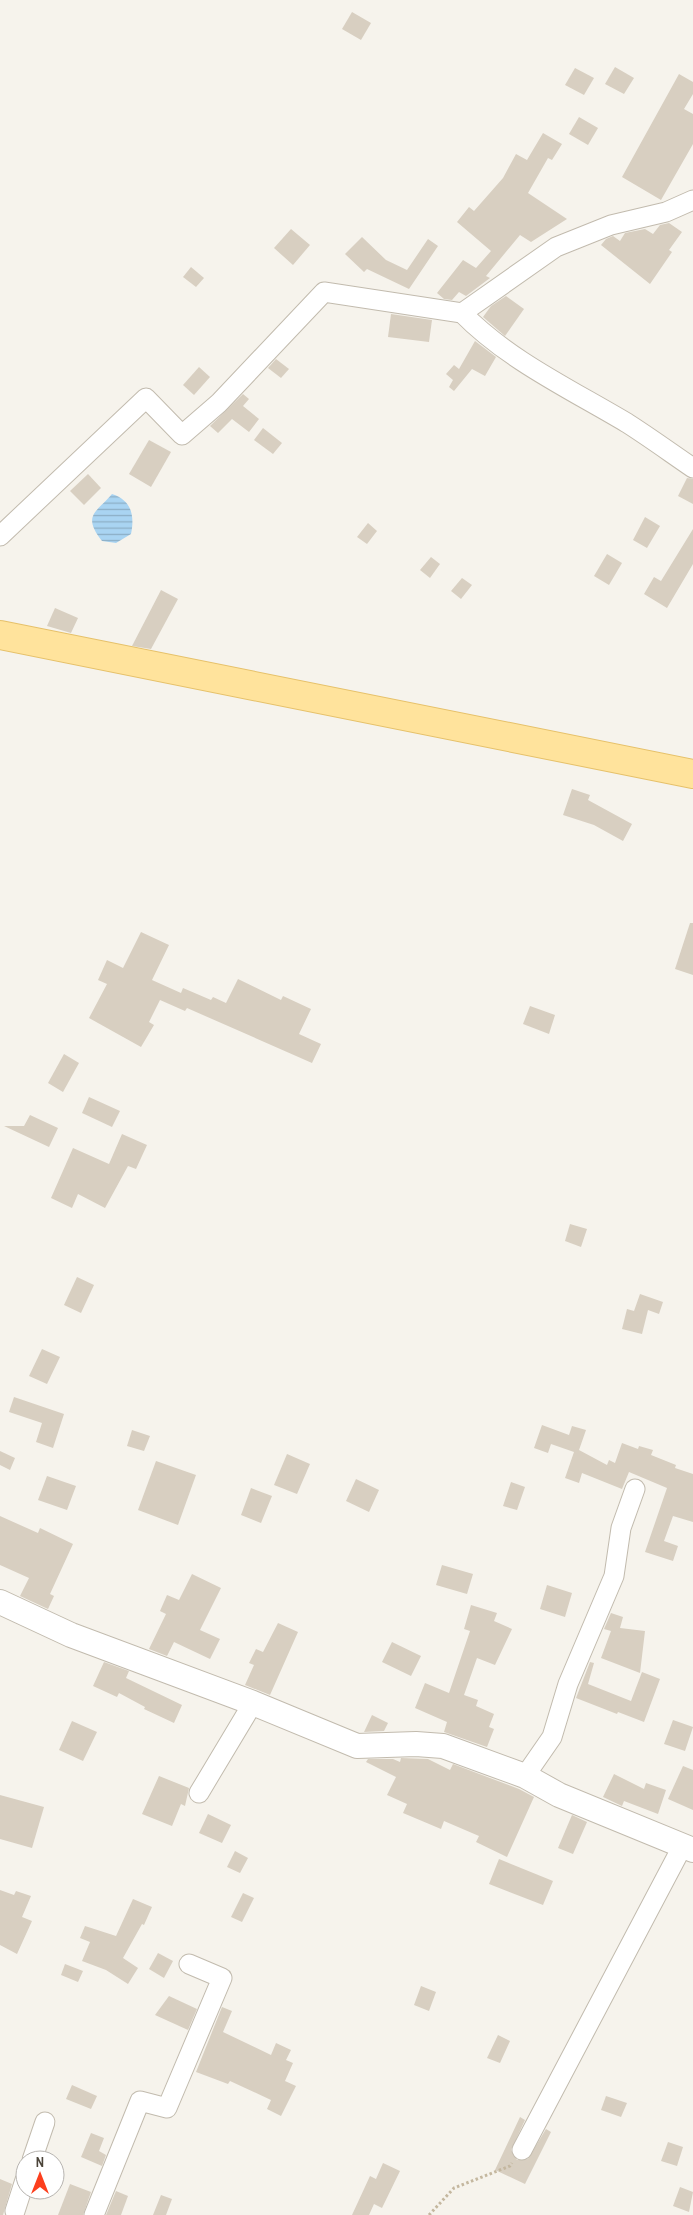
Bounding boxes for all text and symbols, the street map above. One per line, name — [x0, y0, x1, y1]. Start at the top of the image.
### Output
north arrow — [15, 2150, 65, 2200]
text: N — [36, 2153, 44, 2171]

